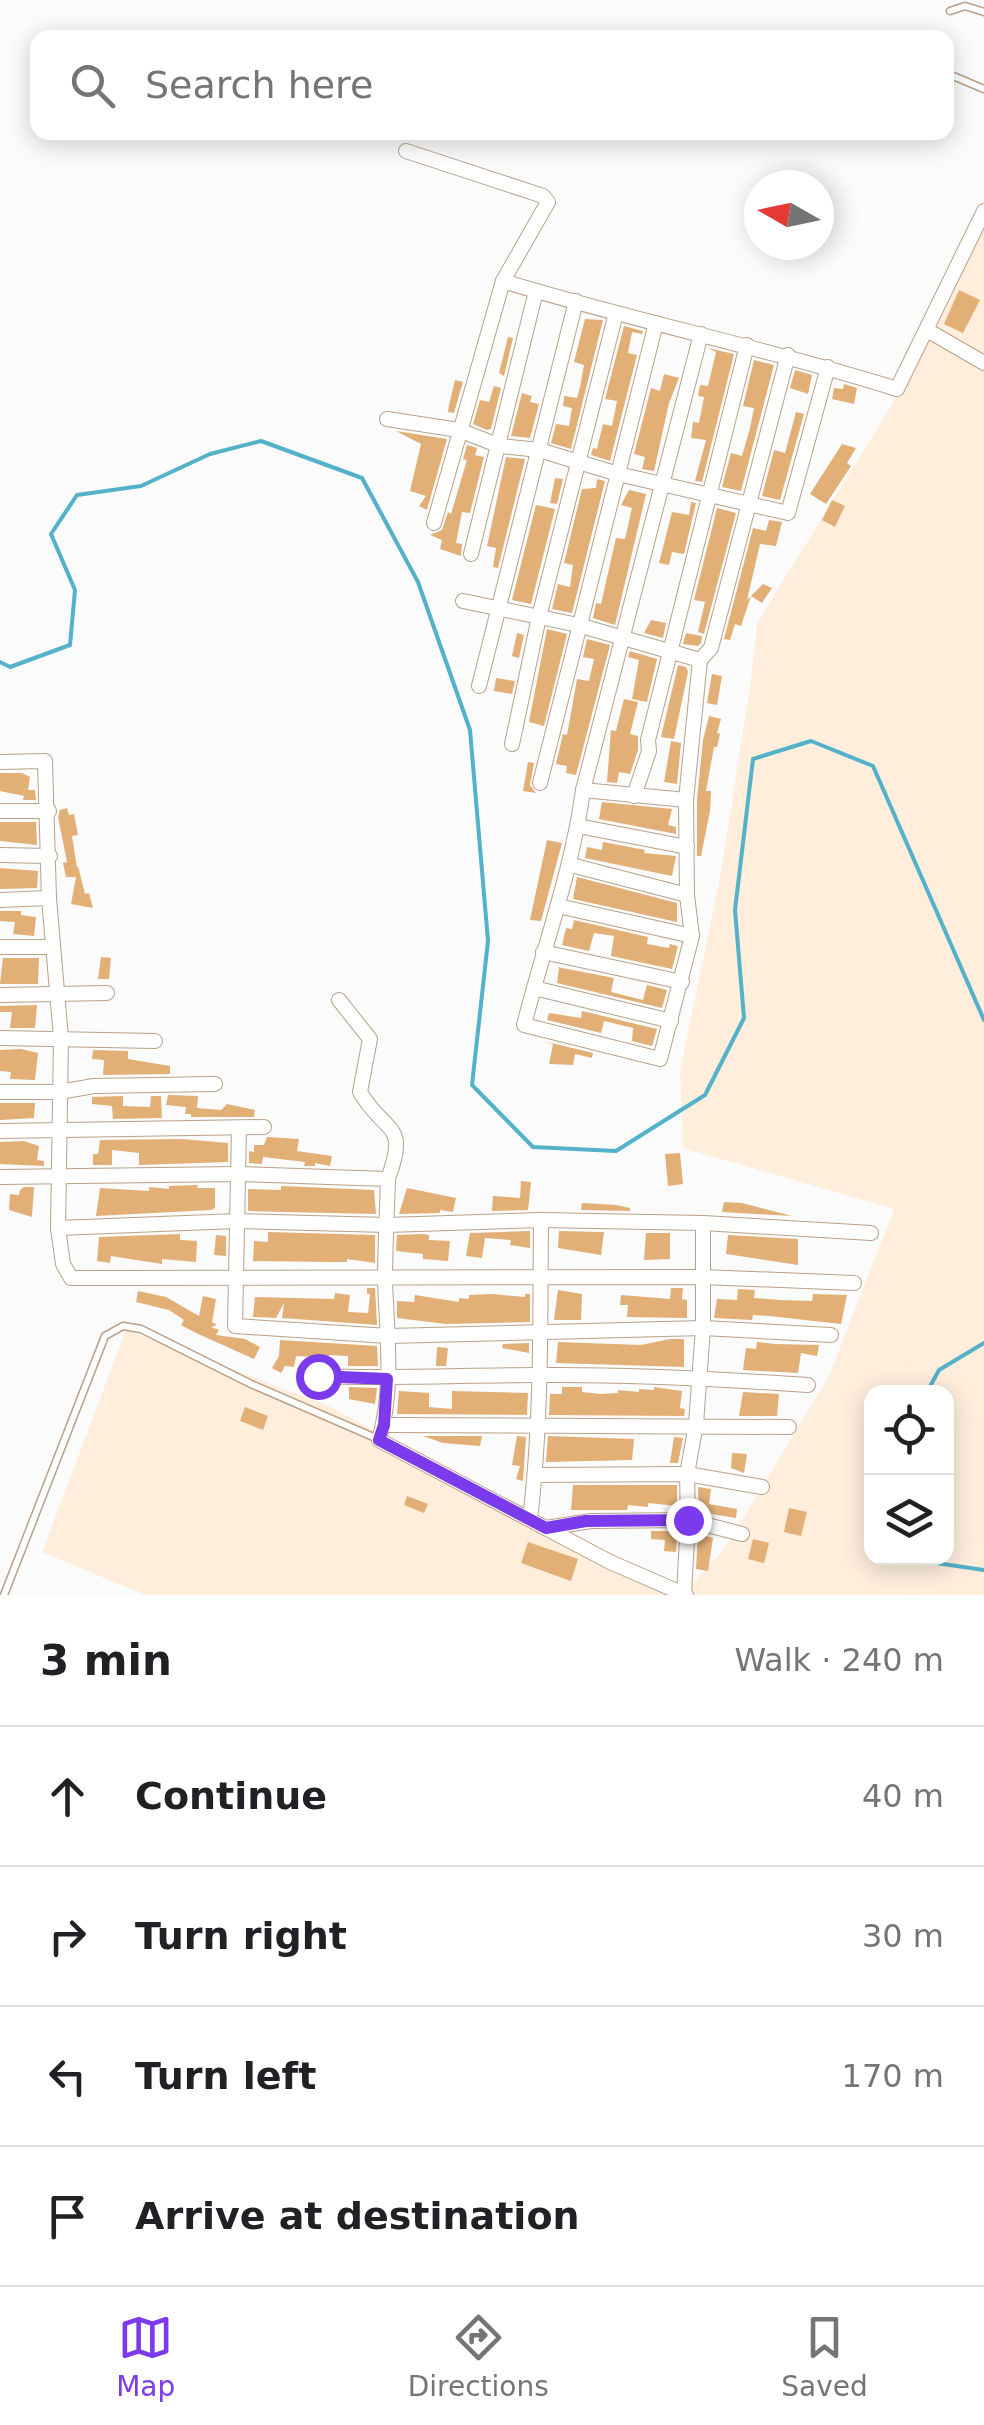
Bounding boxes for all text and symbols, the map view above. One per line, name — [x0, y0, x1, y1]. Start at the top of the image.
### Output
search box — [30, 30, 954, 140]
icon: search — [65, 58, 120, 113]
text: Search here — [145, 63, 373, 107]
north arrow — [744, 170, 834, 260]
route start — [296, 1354, 342, 1400]
map controls — [864, 1385, 954, 1565]
button: locate — [864, 1385, 954, 1475]
button: layers — [864, 1475, 954, 1565]
route end — [666, 1498, 712, 1544]
text: 3 min — [40, 1636, 172, 1685]
text: Walk · 240 m — [734, 1641, 944, 1679]
icon: ahead — [40, 1769, 95, 1824]
text: Continue — [135, 1774, 327, 1818]
text: 40 m — [862, 1777, 944, 1815]
icon: right — [40, 1909, 95, 1964]
text: Turn right — [135, 1914, 347, 1958]
text: 30 m — [862, 1917, 944, 1955]
icon: left — [40, 2049, 95, 2104]
text: Turn left — [135, 2054, 316, 2098]
text: 170 m — [842, 2057, 944, 2095]
icon: arrive — [40, 2189, 95, 2244]
text: Arrive at destination — [135, 2194, 580, 2238]
tab: Map — [116, 2310, 175, 2403]
tab: Directions — [408, 2310, 549, 2403]
tab: Saved — [781, 2310, 868, 2403]

